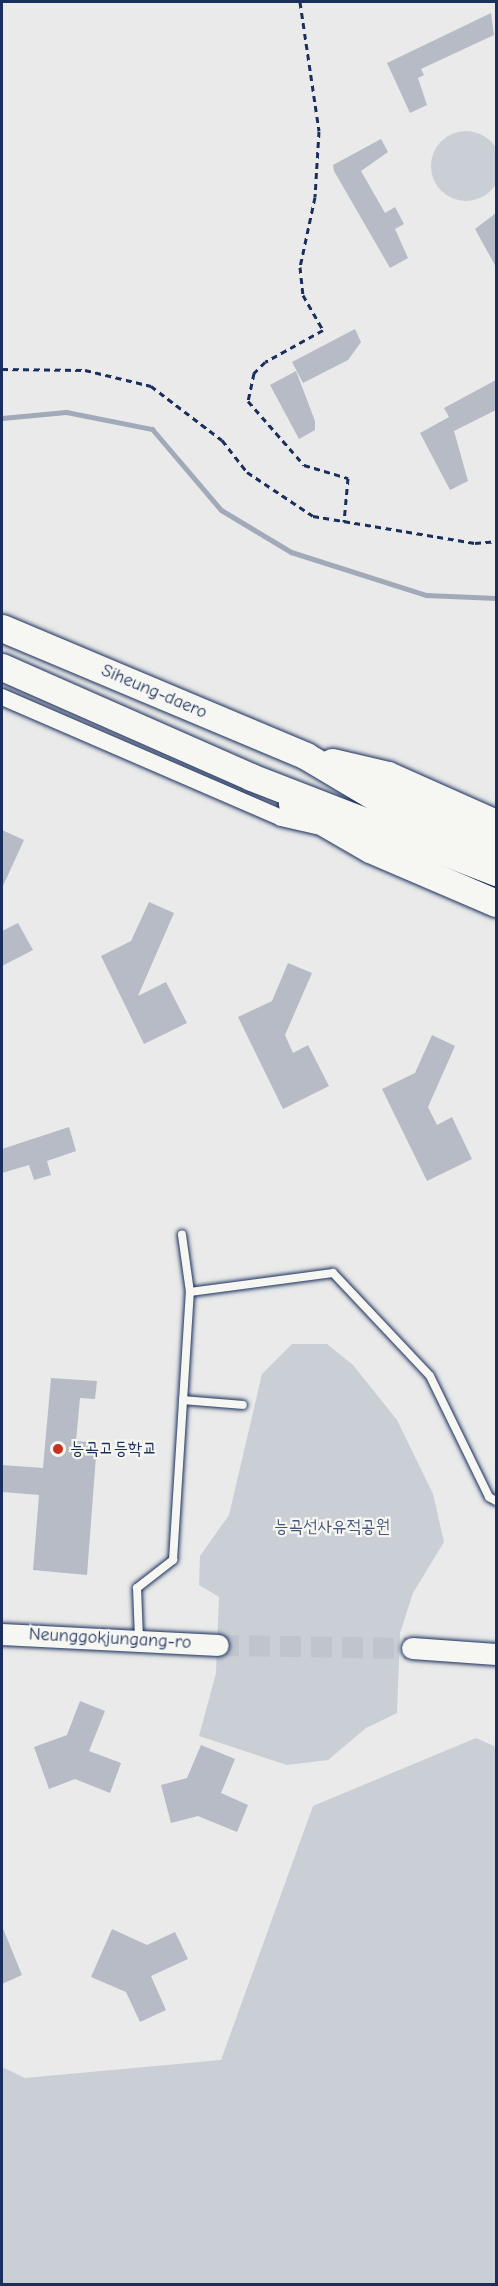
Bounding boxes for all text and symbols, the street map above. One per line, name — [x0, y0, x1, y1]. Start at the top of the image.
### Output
street label: Siheung-daero — [98, 660, 210, 724]
place label: 능곡고등학교 — [70, 1438, 157, 1460]
marker: 능곡고등학교 — [51, 1442, 65, 1456]
park label: 능곡선사유적공원 — [274, 1516, 390, 1538]
street label: Neunggokjungang-ro — [28, 1624, 192, 1654]

